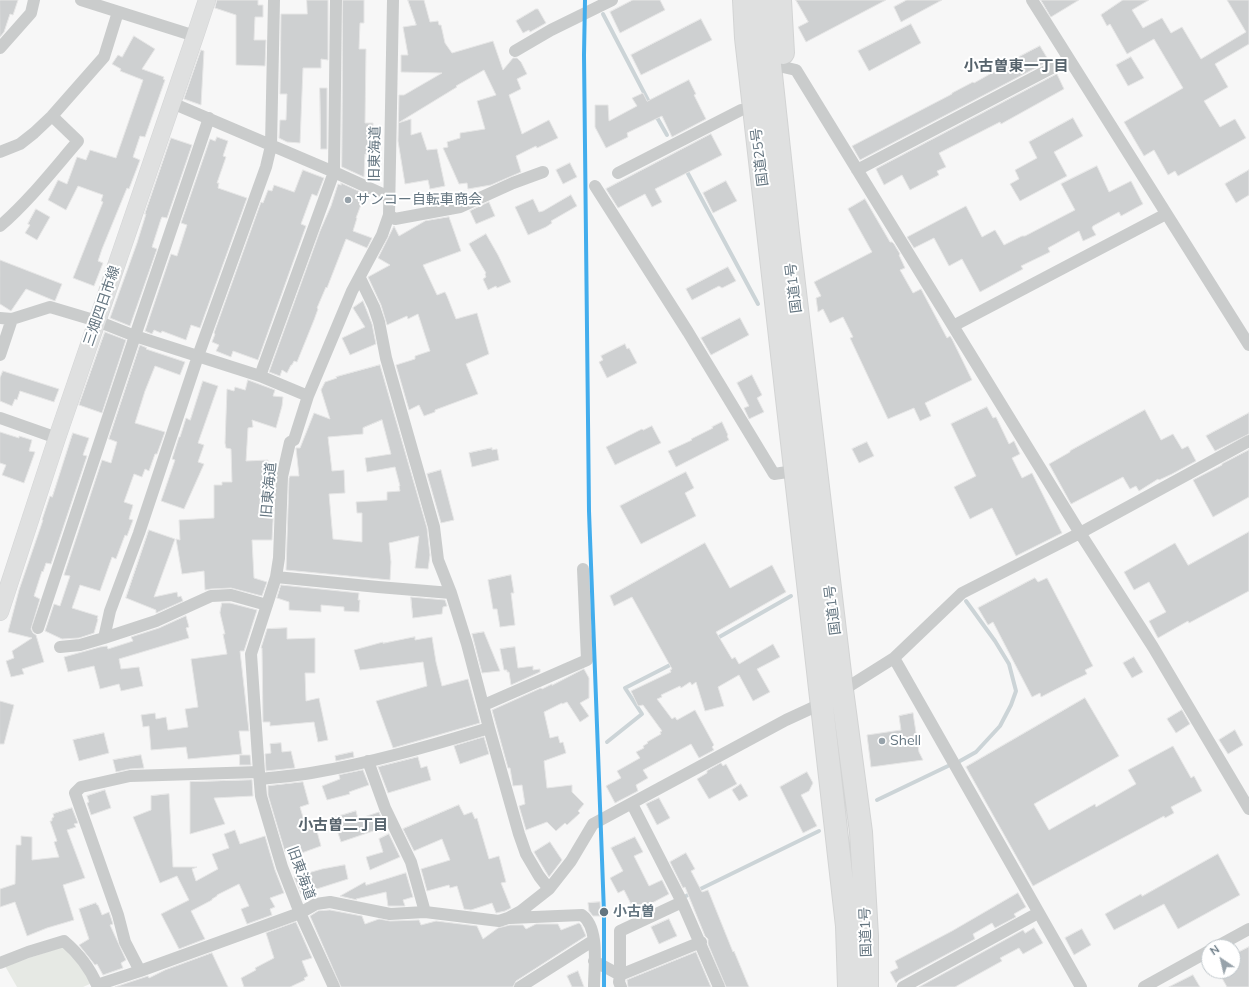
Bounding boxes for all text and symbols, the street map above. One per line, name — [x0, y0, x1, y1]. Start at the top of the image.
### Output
district label: 小古曽東一丁目 — [964, 57, 1068, 75]
street label: 旧東海道 — [366, 126, 384, 182]
street label: 国道25号 — [748, 127, 772, 187]
place label: サンコー自転車商会 — [356, 192, 482, 208]
marker: サンコー自転車商会 — [343, 195, 353, 205]
street label: 国道1号 — [783, 262, 805, 314]
street label: 三畑四日市線 — [80, 264, 124, 348]
street label: 旧東海道 — [258, 461, 280, 519]
street label: 国道1号 — [822, 584, 844, 636]
place label: Shell — [890, 733, 921, 749]
marker: Shell — [877, 736, 887, 746]
district label: 小古曽二丁目 — [298, 816, 388, 834]
street label: 旧東海道 — [284, 844, 318, 902]
place label: 小古曽 — [613, 904, 655, 920]
marker: 小古曽 — [598, 906, 610, 918]
street label: 国道1号 — [857, 907, 875, 957]
north arrow — [1201, 939, 1241, 979]
text: N — [1207, 942, 1222, 958]

